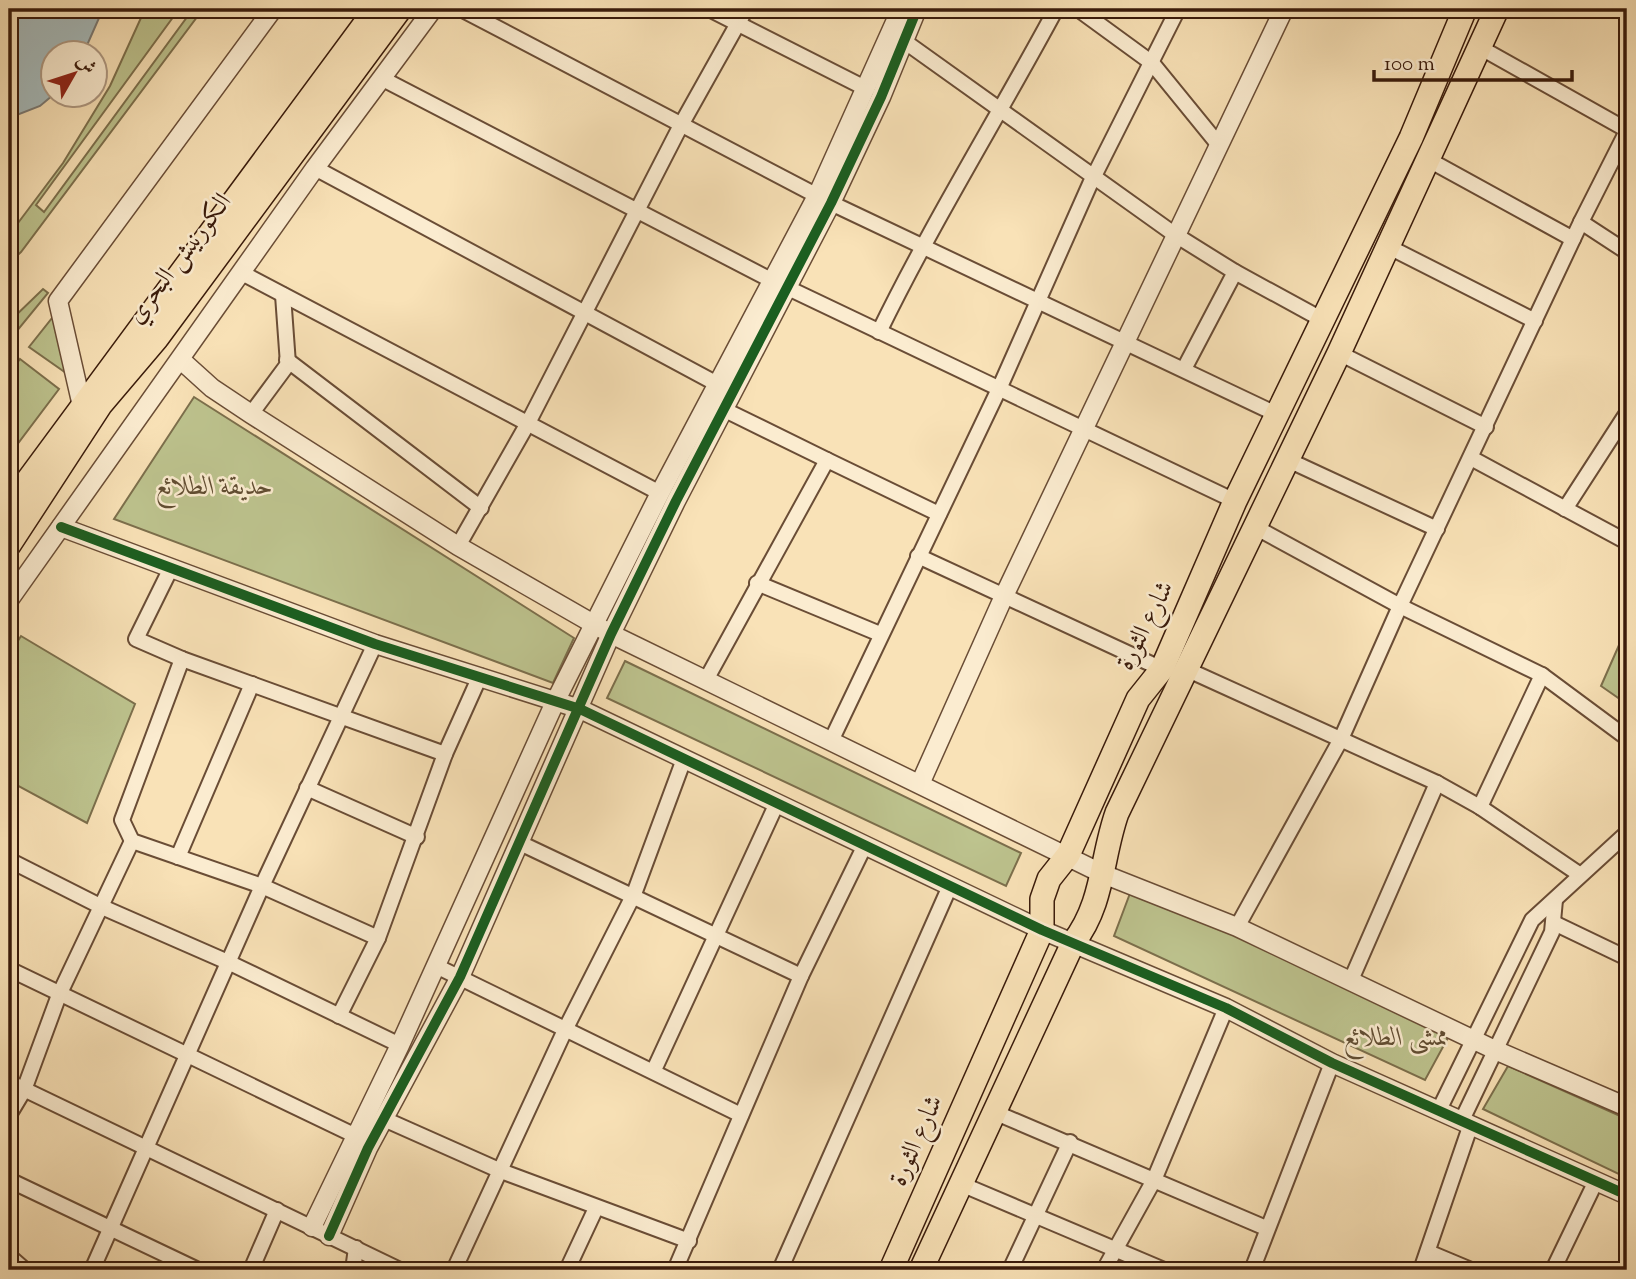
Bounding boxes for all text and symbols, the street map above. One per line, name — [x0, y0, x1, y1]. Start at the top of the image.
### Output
north arrow — [38, 38, 108, 108]
scale bar — [1374, 38, 1571, 82]
text: ش — [69, 49, 102, 81]
text: 100 m — [1384, 50, 1435, 80]
street label: الكورنيش البحري — [119, 186, 241, 332]
park label: حديقة الطلائع — [155, 469, 273, 509]
street label: شارع الثورة — [1108, 575, 1185, 678]
park label: ممشى الطلائع — [1343, 1020, 1449, 1060]
street label: شارع الثورة — [881, 1090, 954, 1193]

